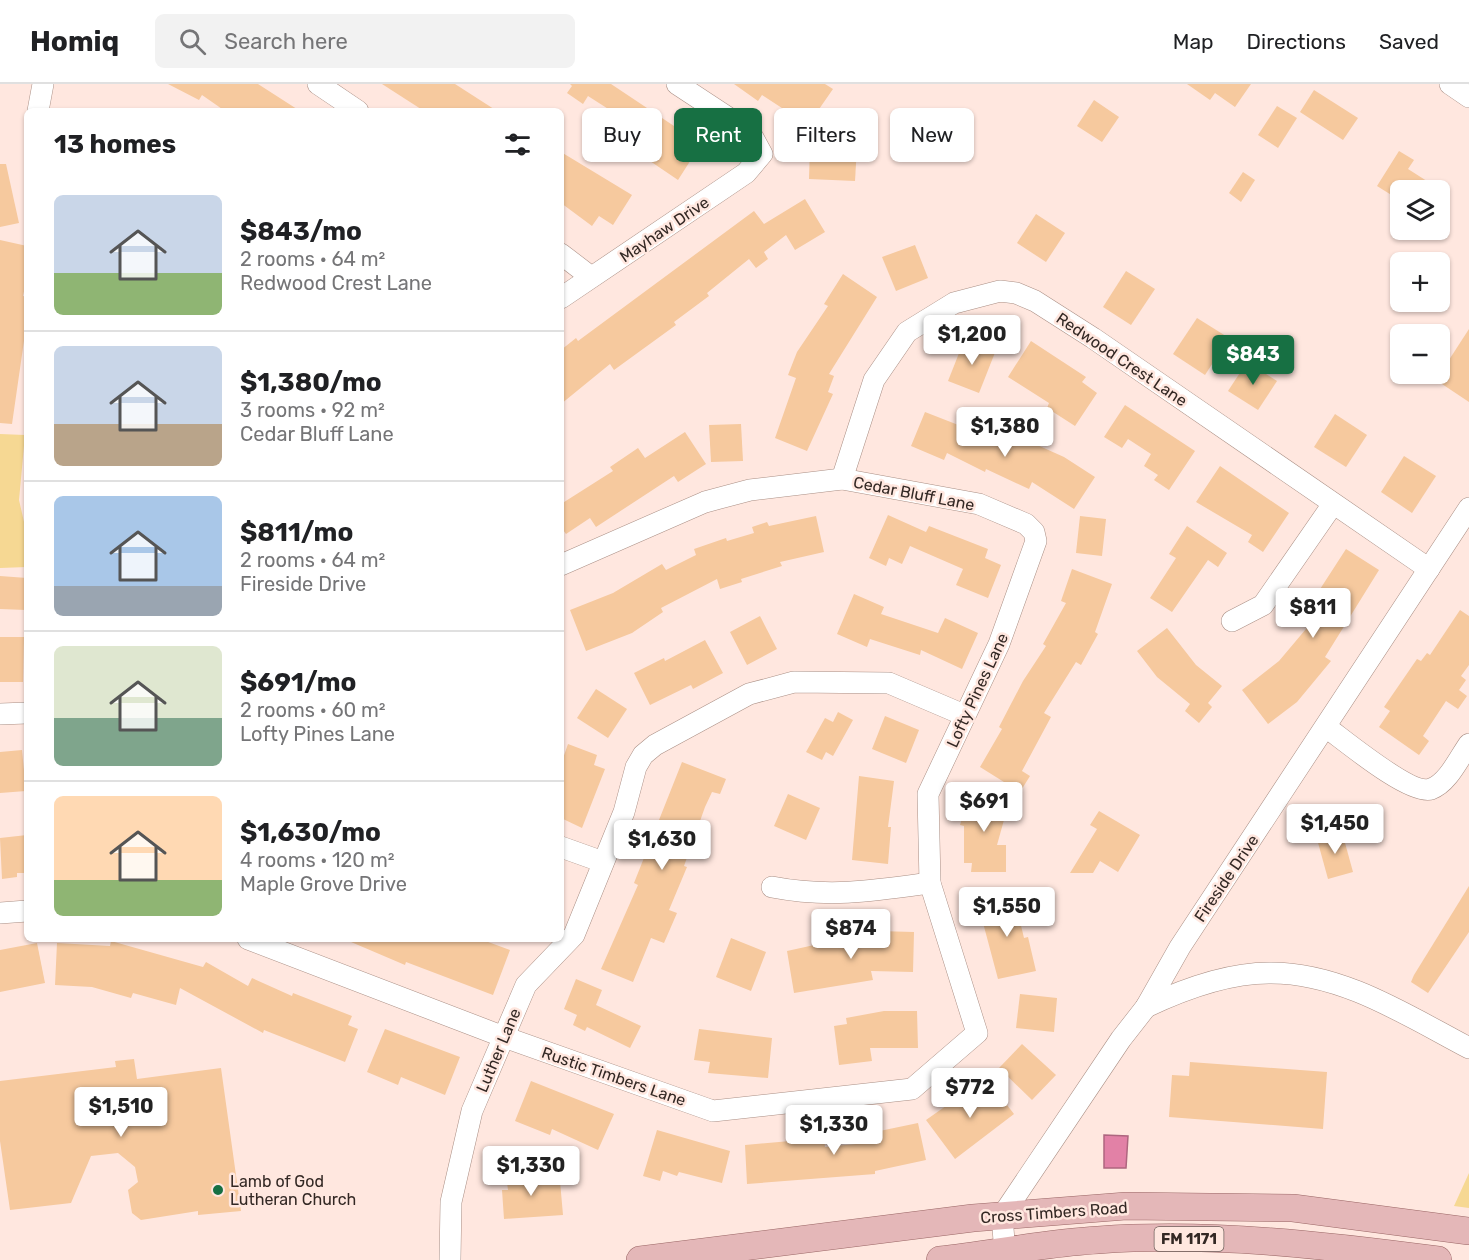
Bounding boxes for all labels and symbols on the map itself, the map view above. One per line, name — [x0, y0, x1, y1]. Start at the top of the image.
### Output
street label: Mayhaw Drive — [616, 193, 713, 266]
street label: Redwood Crest Lane — [1053, 309, 1191, 410]
pin: $1,200 — [923, 315, 1021, 366]
pin: $843 — [1217, 335, 1289, 386]
pin: $1,380 — [956, 407, 1054, 458]
street label: Cedar Bluff Lane — [852, 472, 976, 515]
pin: $811 — [1277, 588, 1349, 639]
street label: Lofty Pines Lane — [943, 630, 1012, 750]
pin: $691 — [948, 782, 1020, 833]
pin: $1,450 — [1286, 804, 1384, 855]
pin: $1,630 — [613, 820, 711, 871]
street label: Fireside Drive — [1190, 831, 1263, 925]
pin: $1,550 — [958, 887, 1056, 938]
pin: $874 — [815, 909, 887, 960]
street label: Luther Lane — [472, 1005, 525, 1095]
street label: Rustic Timbers Lane — [539, 1043, 688, 1110]
pin: $772 — [934, 1068, 1006, 1119]
pin: $1,510 — [72, 1087, 170, 1138]
pin: $1,330 — [785, 1105, 883, 1156]
pin: $1,330 — [482, 1146, 580, 1197]
place label: Lamb of God Lutheran Church — [230, 1172, 356, 1209]
marker: Lamb of God Lutheran Church — [211, 1183, 225, 1197]
street label: Cross Timbers Road — [980, 1198, 1128, 1227]
road number: FM 1171 — [1154, 1227, 1224, 1251]

